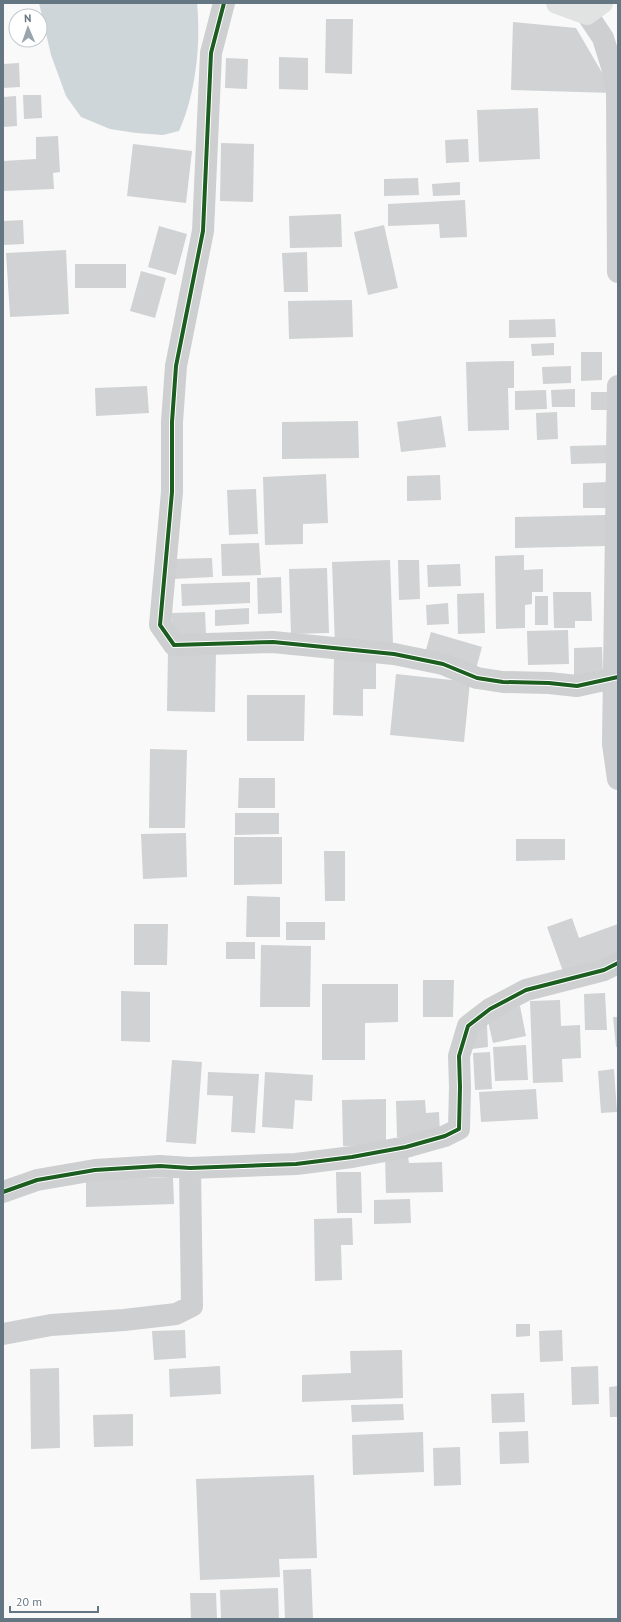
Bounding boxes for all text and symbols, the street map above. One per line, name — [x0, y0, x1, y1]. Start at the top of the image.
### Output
north arrow — [8, 8, 48, 48]
text: N — [24, 11, 32, 25]
scale bar — [10, 1588, 98, 1614]
text: 20 m — [16, 1594, 42, 1609]

